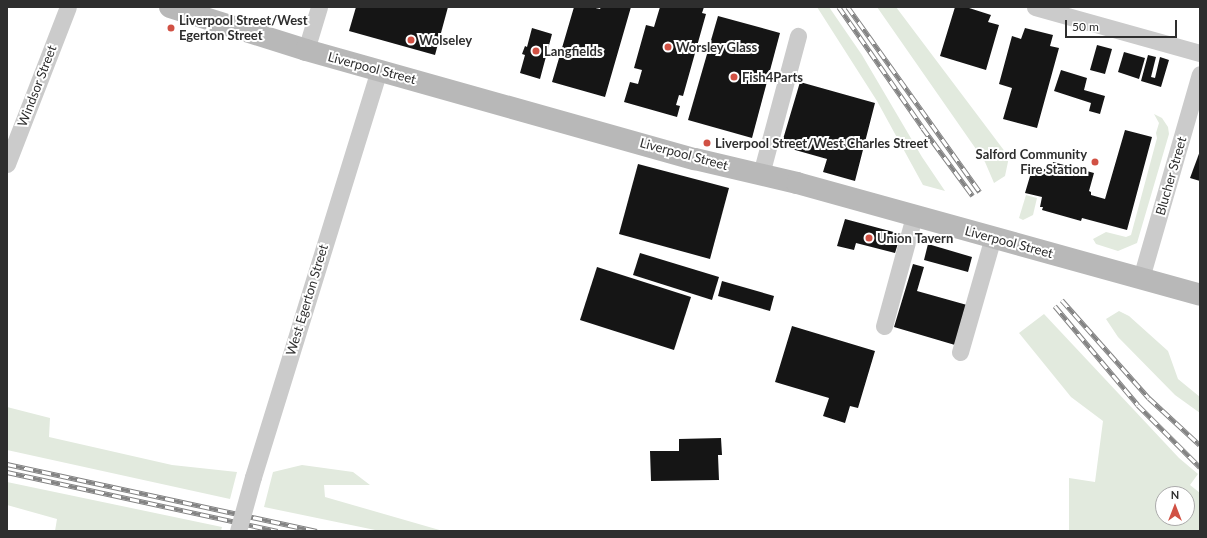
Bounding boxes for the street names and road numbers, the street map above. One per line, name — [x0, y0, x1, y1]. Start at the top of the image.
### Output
street label: Windsor Street — [14, 43, 60, 129]
street label: Liverpool Street — [326, 49, 418, 87]
street label: Liverpool Street — [638, 135, 730, 173]
street label: Blucher Street — [1152, 135, 1190, 217]
street label: Liverpool Street — [963, 223, 1055, 261]
street label: West Egerton Street — [283, 242, 331, 358]

